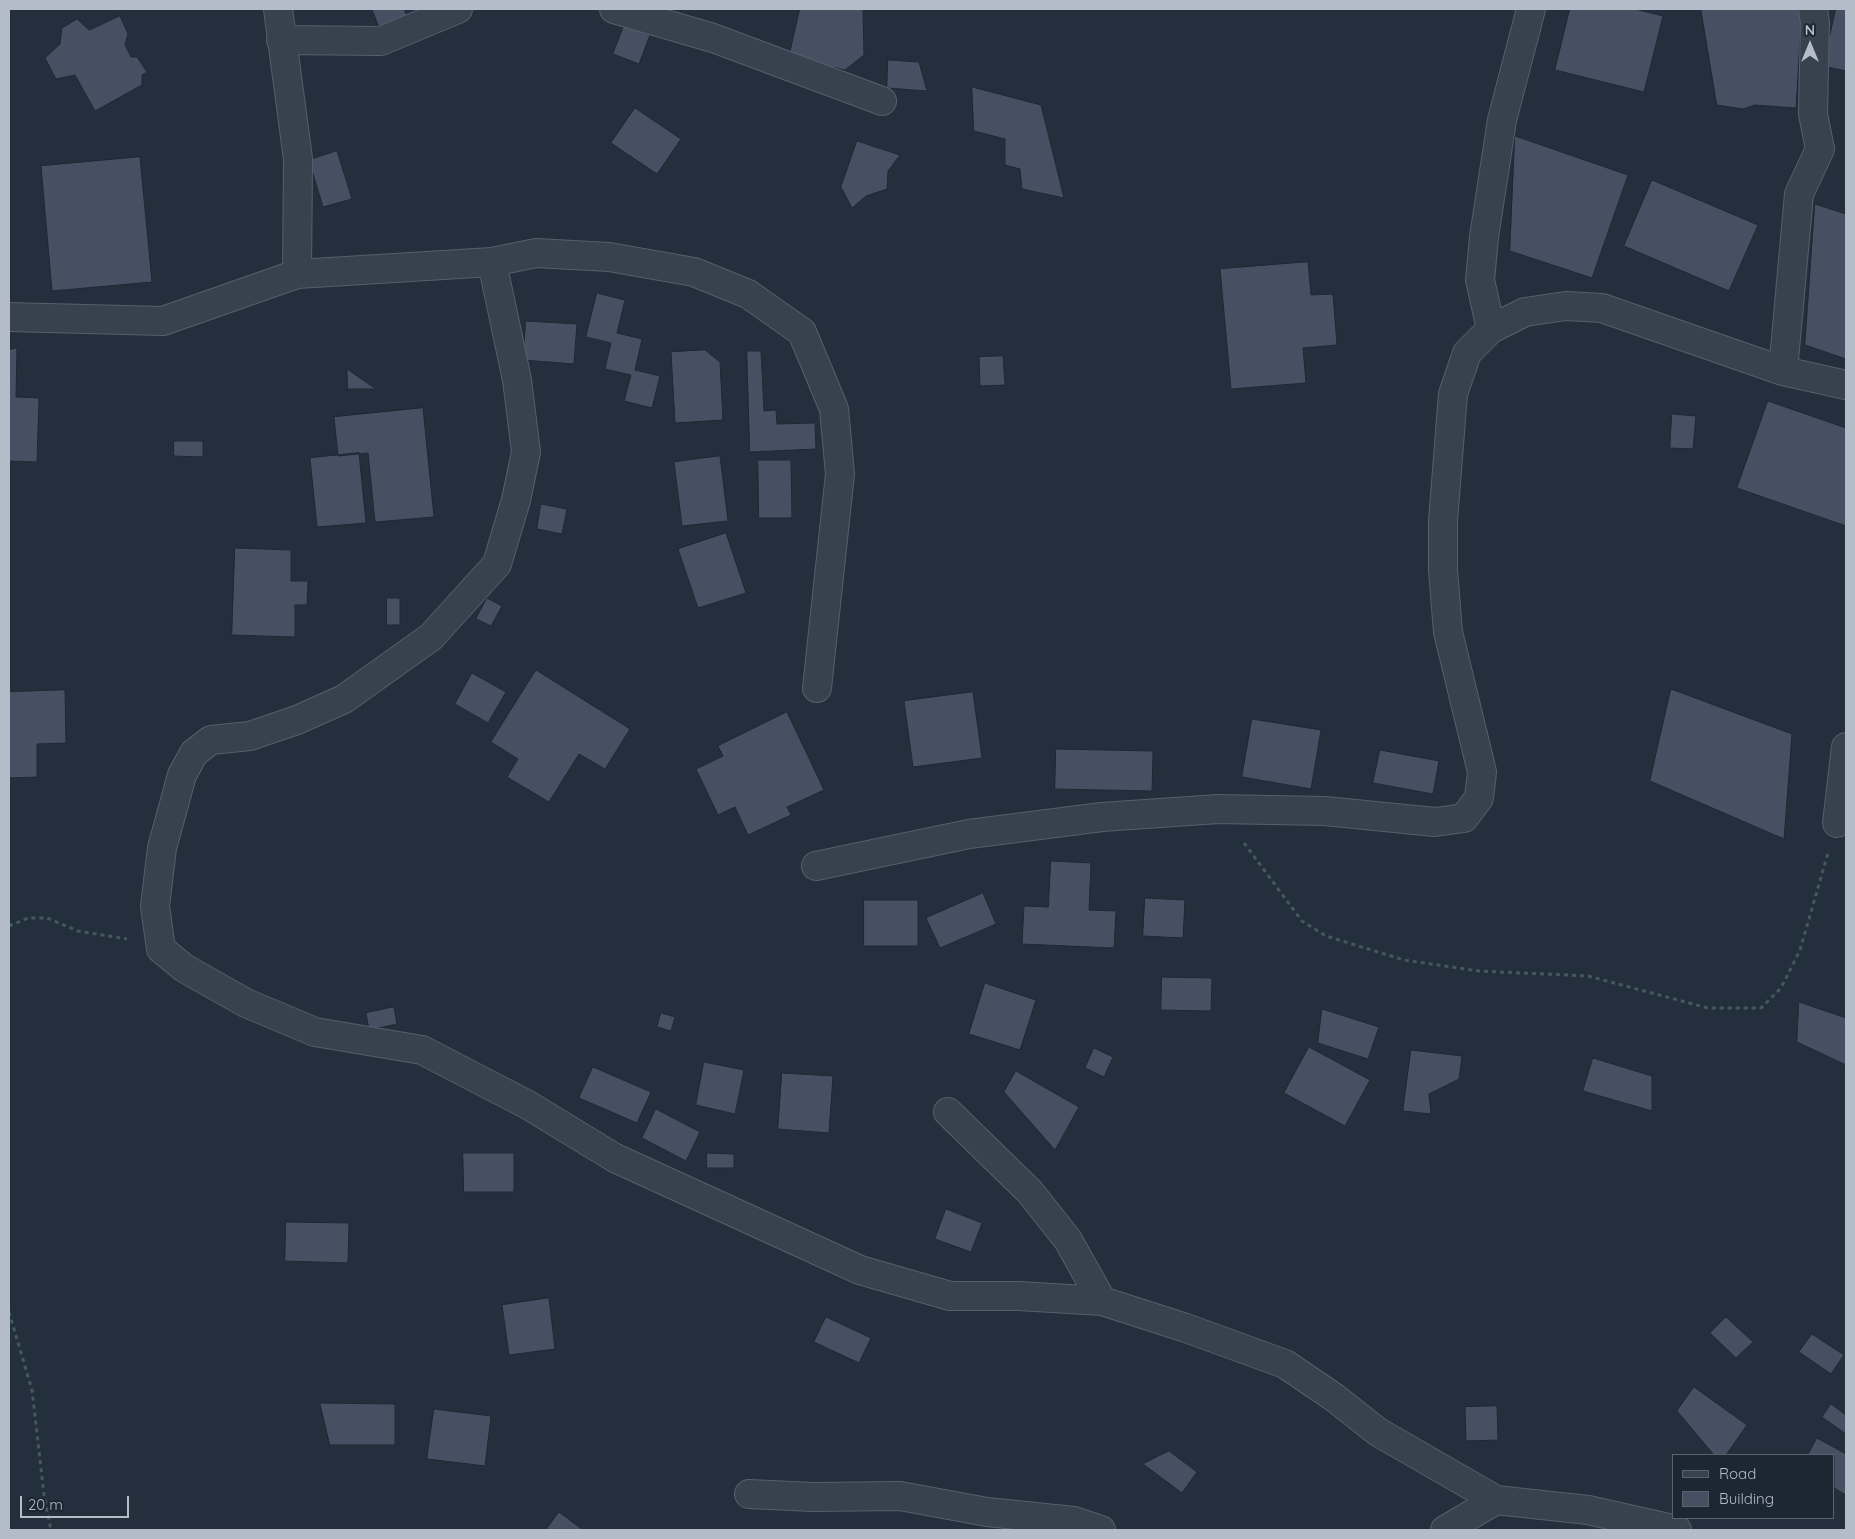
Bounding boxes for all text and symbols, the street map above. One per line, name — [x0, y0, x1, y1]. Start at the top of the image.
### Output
north arrow — [1785, 20, 1835, 70]
text: N — [1805, 21, 1815, 39]
legend — [1672, 1454, 1835, 1519]
text: Road — [1719, 1464, 1756, 1483]
scale bar — [22, 1486, 131, 1518]
text: Building — [1719, 1489, 1774, 1508]
text: 20 m — [28, 1495, 63, 1514]

